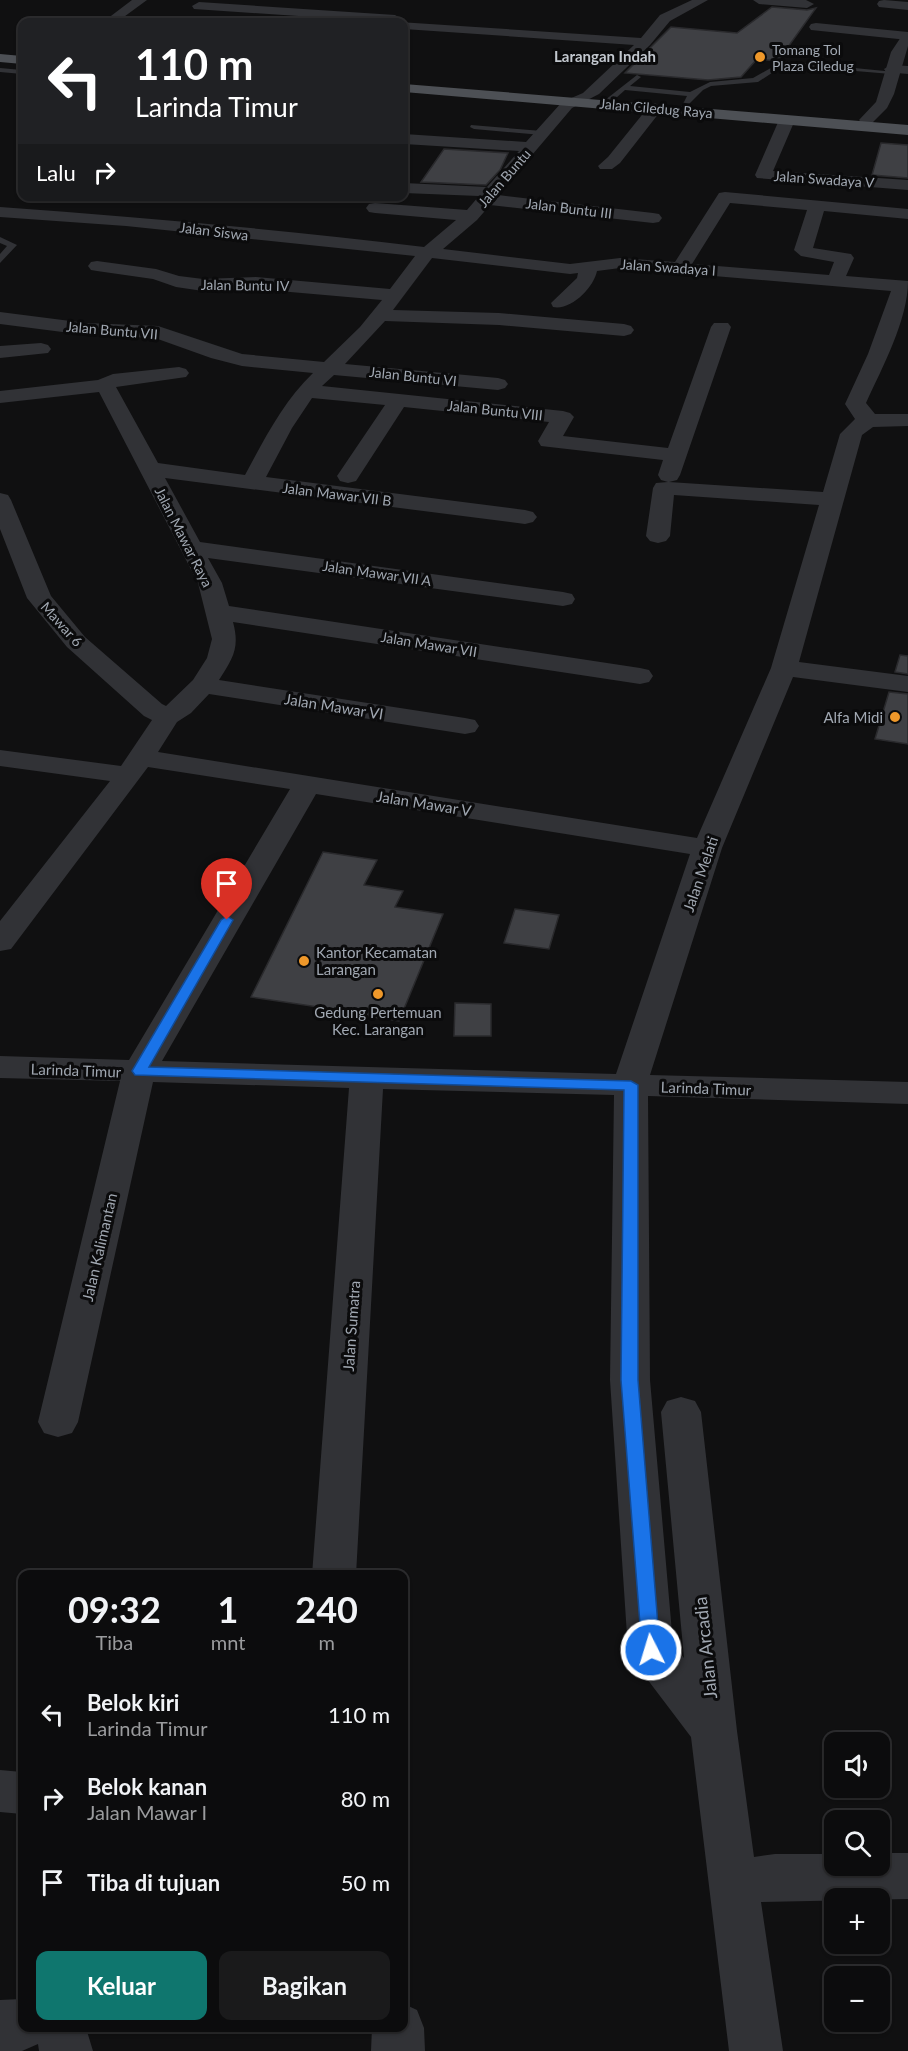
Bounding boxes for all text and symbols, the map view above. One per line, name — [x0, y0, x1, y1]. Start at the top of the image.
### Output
text: 110 m — [135, 39, 253, 89]
place label: Tomang Tol Plaza Ciledug — [772, 41, 854, 74]
icon: left — [36, 42, 114, 120]
district label: Larangan Indah — [554, 47, 656, 65]
marker: Tomang Tol Plaza Ciledug — [753, 50, 767, 64]
text: Larinda Timur — [135, 90, 298, 123]
street label: Jalan Ciledug Raya — [599, 95, 713, 121]
street label: Jalan Buntu — [474, 145, 534, 211]
icon: right — [88, 156, 121, 189]
text: Lalu — [36, 159, 76, 186]
street label: Jalan Swadaya V — [773, 167, 875, 191]
street label: Jalan Buntu III — [525, 194, 613, 222]
street label: Jalan Siswa — [179, 218, 249, 244]
street label: Jalan Swadaya I — [620, 255, 716, 279]
street label: Jalan Buntu IV — [201, 276, 290, 294]
street label: Jalan Buntu VII — [65, 318, 159, 342]
street label: Jalan Buntu VI — [368, 363, 458, 389]
street label: Jalan Buntu VIII — [446, 397, 544, 423]
street label: Jalan Mawar VII B — [282, 479, 392, 509]
street label: Jalan Mawar Raya — [152, 484, 216, 590]
street label: Jalan Mawar VII A — [322, 557, 433, 589]
street label: Mawar 6 — [38, 598, 86, 650]
street label: Jalan Mawar VII — [380, 628, 478, 660]
street label: Jalan Mawar VI — [283, 689, 385, 723]
place label: Alfa Midi — [823, 708, 883, 726]
marker: Alfa Midi — [888, 710, 902, 724]
street label: Jalan Mawar V — [375, 787, 473, 819]
street label: Jalan Melati — [679, 834, 721, 914]
pin — [201, 858, 252, 920]
icon: arrive — [210, 867, 243, 900]
place label: Kantor Kecamatan Larangan — [316, 943, 437, 978]
marker: Kantor Kecamatan Larangan — [297, 954, 311, 968]
marker: Gedung Pertemuan Kec. Larangan — [371, 987, 385, 1001]
place label: Gedung Pertemuan Kec. Larangan — [314, 1003, 442, 1038]
street label: Larinda Timur — [31, 1059, 122, 1081]
street label: Larinda Timur — [661, 1077, 752, 1099]
street label: Jalan Kalimantan — [78, 1191, 120, 1303]
street label: Jalan Sumatra — [339, 1280, 363, 1372]
text: 09:32 — [68, 1587, 161, 1631]
text: 1 — [218, 1587, 239, 1631]
text: 240 — [295, 1587, 358, 1631]
street label: Jalan Arcadia — [689, 1596, 721, 1700]
position arrow — [619, 1618, 683, 1682]
text: Tiba — [96, 1630, 133, 1654]
text: mnt — [211, 1630, 245, 1654]
text: m — [318, 1630, 335, 1654]
text: Belok kiri — [87, 1689, 179, 1716]
icon: left — [36, 1698, 69, 1731]
text: 110 m — [328, 1701, 390, 1728]
text: Larinda Timur — [87, 1716, 208, 1740]
map controls — [824, 1732, 890, 2032]
button: sound — [824, 1732, 890, 1798]
text: Belok kanan — [87, 1773, 207, 1800]
icon: right — [36, 1782, 69, 1815]
text: 80 m — [341, 1785, 390, 1812]
text: Jalan Mawar I — [87, 1800, 207, 1824]
button: search — [824, 1810, 890, 1876]
icon: arrive — [36, 1866, 69, 1899]
text: Tiba di tujuan — [87, 1869, 220, 1896]
text: 50 m — [341, 1869, 390, 1896]
button: + — [824, 1888, 890, 1954]
button: Keluar — [36, 1951, 207, 2020]
button: Bagikan — [219, 1951, 390, 2020]
button: − — [824, 1966, 890, 2032]

